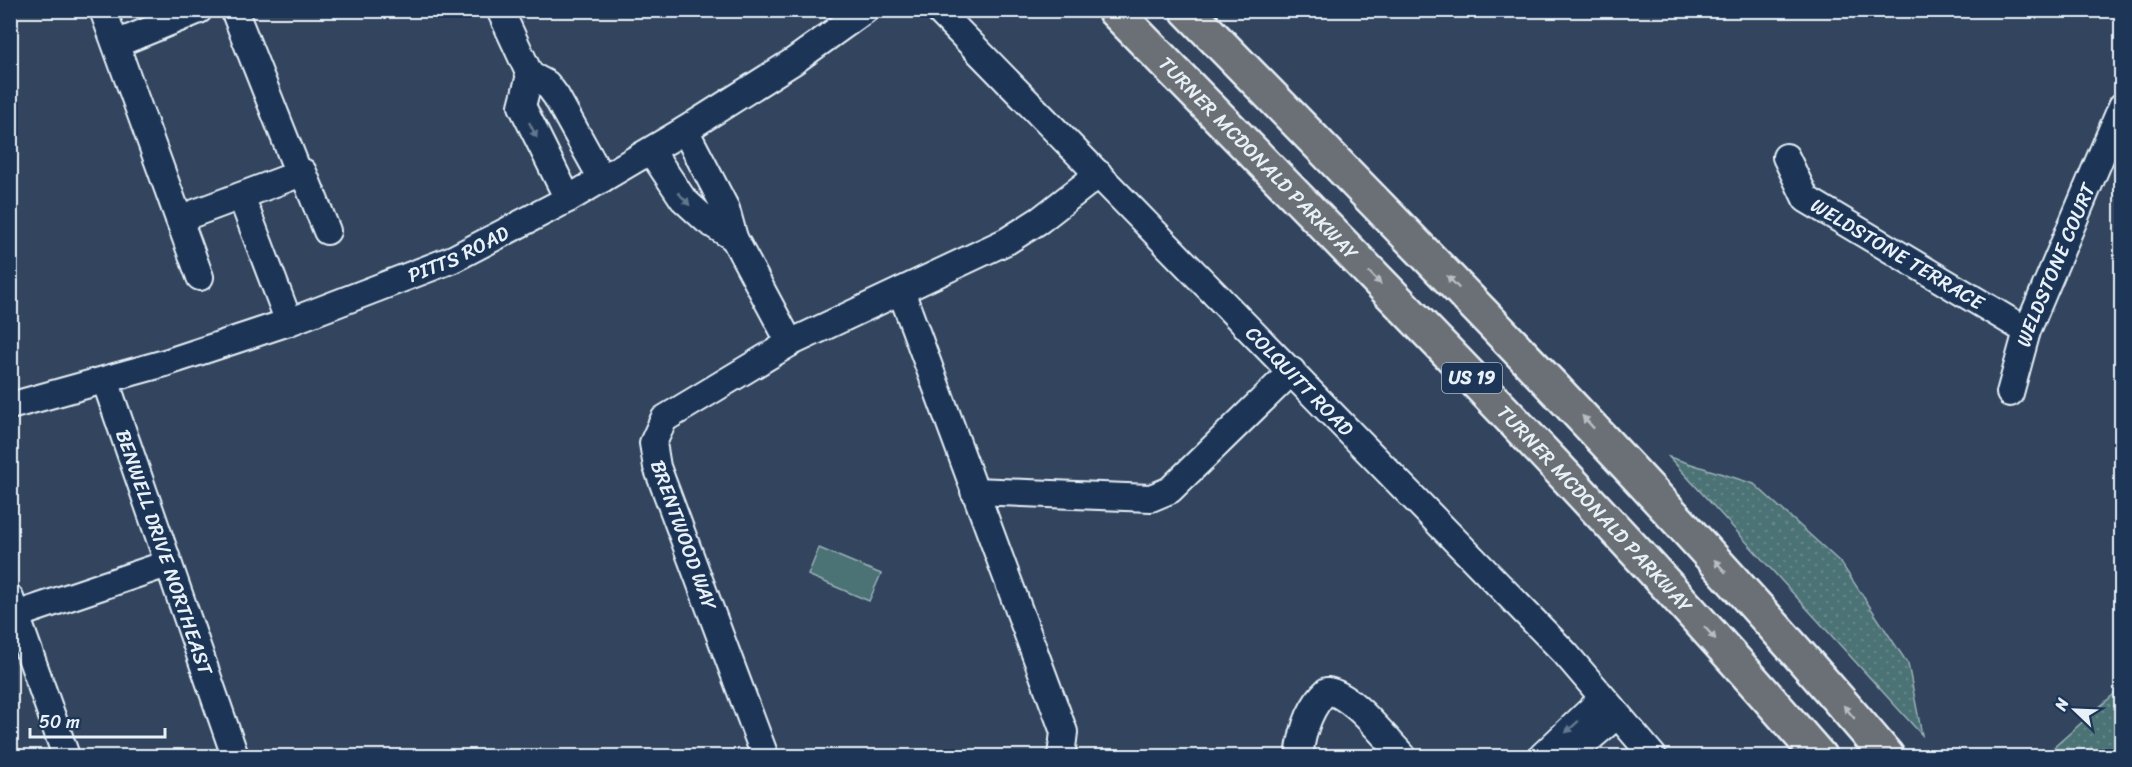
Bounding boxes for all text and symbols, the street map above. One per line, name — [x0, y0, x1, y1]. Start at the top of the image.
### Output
street label: TURNER MCDONALD PARKWAY — [1150, 48, 1368, 270]
one-way arrow — [528, 122, 538, 139]
street label: WELDSTONE COURT — [2006, 177, 2106, 351]
street label: WELDSTONE TERRACE — [1804, 188, 1992, 321]
one-way arrow — [677, 191, 690, 206]
street label: PITTS ROAD — [403, 216, 516, 293]
one-way arrow — [1368, 270, 1382, 285]
one-way arrow — [1446, 274, 1460, 289]
street label: COLQUITT ROAD — [1237, 318, 1362, 445]
road number: US 19 — [1442, 363, 1502, 393]
street label: TURNER MCDONALD PARKWAY — [1488, 396, 1702, 622]
one-way arrow — [1581, 415, 1595, 430]
street label: BENWELL DRIVE NORTHEAST — [105, 425, 223, 681]
street label: BRENTWOOD WAY — [640, 455, 727, 616]
one-way arrow — [1714, 559, 1727, 574]
one-way arrow — [1703, 626, 1717, 641]
north arrow — [2045, 680, 2105, 740]
text: N — [2046, 693, 2078, 716]
scale bar — [30, 701, 165, 739]
one-way arrow — [1843, 704, 1856, 720]
text: 50 m — [39, 706, 80, 738]
one-way arrow — [1564, 720, 1579, 734]

